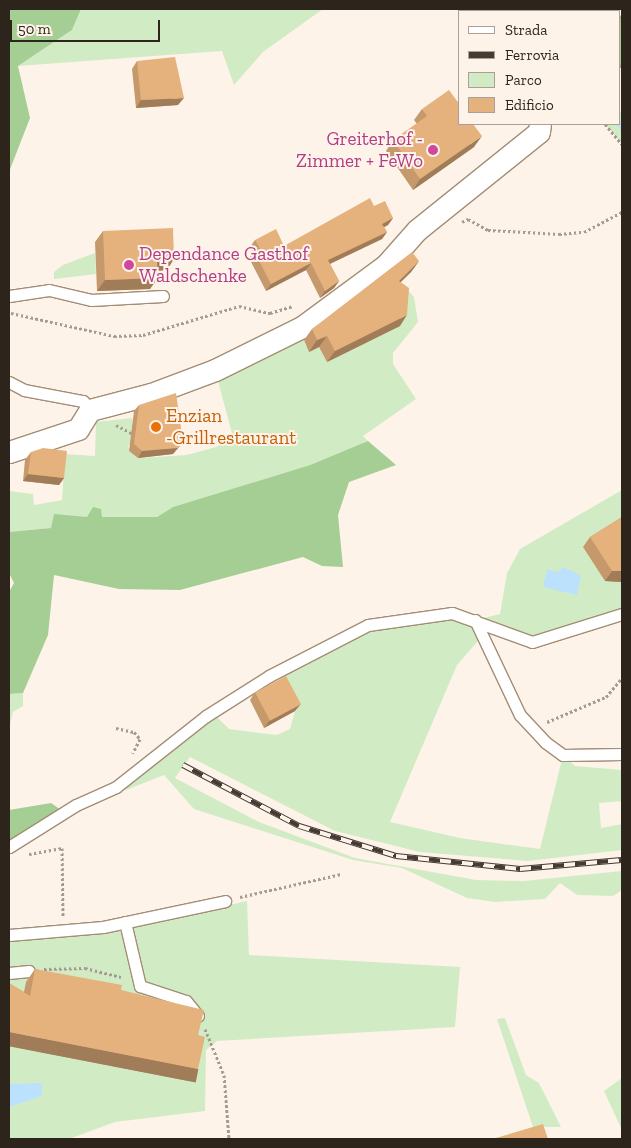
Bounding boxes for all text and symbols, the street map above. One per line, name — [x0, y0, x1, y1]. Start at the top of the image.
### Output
scale bar — [12, 10, 162, 42]
legend — [458, 10, 621, 125]
text: 50 m — [18, 20, 51, 38]
text: Strada — [505, 21, 548, 39]
text: Ferrovia — [505, 46, 559, 64]
text: Parco — [505, 71, 542, 89]
text: Edificio — [505, 96, 554, 114]
place label: Greiterhof - Zimmer + FeWo — [296, 128, 423, 172]
marker: Greiterhof - Zimmer + FeWo — [427, 144, 439, 156]
place label: Dependance Gasthof Waldschenke — [139, 243, 308, 287]
marker: Dependance Gasthof Waldschenke — [123, 259, 135, 271]
place label: Enzian -Grillrestaurant — [166, 405, 296, 449]
marker: Enzian -Grillrestaurant — [150, 421, 162, 433]

